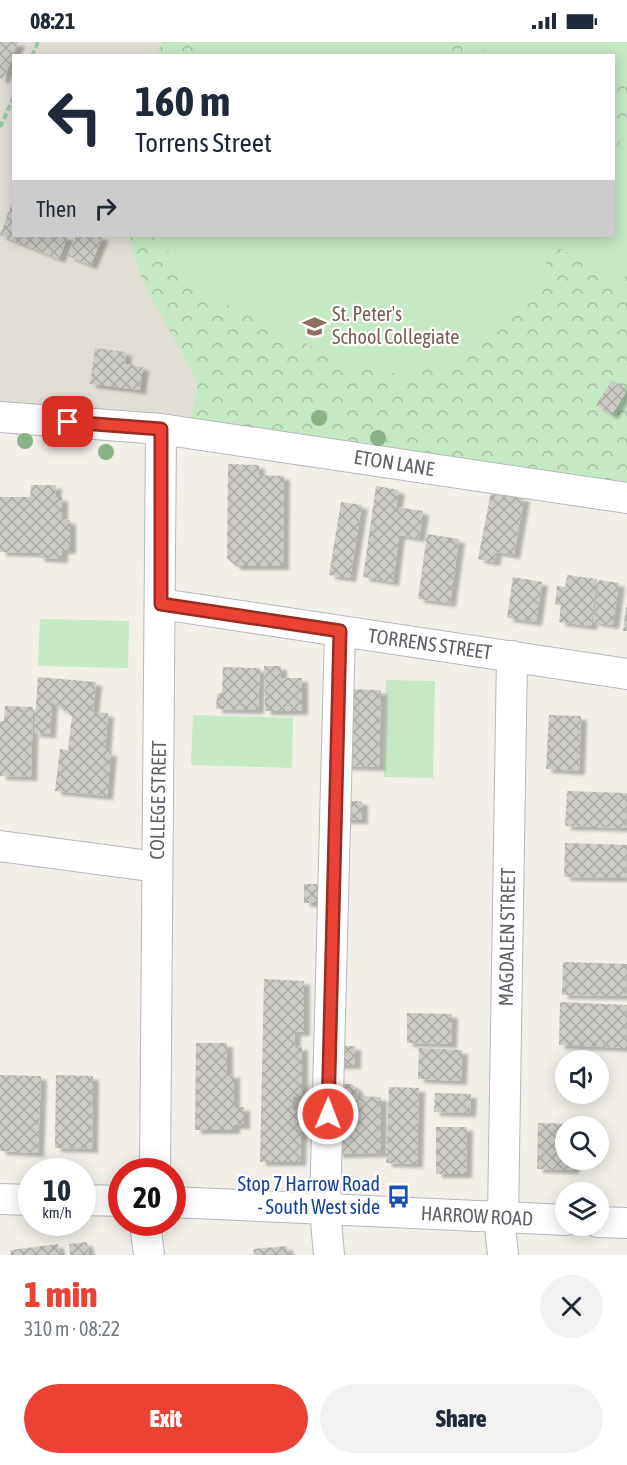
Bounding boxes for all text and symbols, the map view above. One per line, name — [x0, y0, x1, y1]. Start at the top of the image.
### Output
text: 08:21 — [30, 8, 75, 34]
text: 160 m — [135, 77, 230, 125]
icon: left — [36, 78, 114, 156]
text: Torrens Street — [135, 127, 272, 158]
icon: right — [89, 192, 122, 225]
text: Then — [36, 196, 77, 222]
place label: St. Peter's School Collegiate — [332, 302, 459, 348]
school or university icon: St. Peter's School Collegiate — [301, 313, 327, 339]
pin — [42, 396, 93, 447]
icon: arrive — [51, 405, 84, 438]
street label: ETON LANE — [352, 445, 436, 480]
street label: TORRENS STREET — [367, 623, 494, 664]
street label: COLLEGE STREET — [145, 740, 170, 860]
street label: MAGDALEN STREET — [494, 867, 519, 1006]
map controls — [555, 1050, 609, 1236]
button: sound — [555, 1050, 609, 1104]
position arrow — [296, 1082, 360, 1146]
button: search — [555, 1116, 609, 1170]
speed limit sign: 20 — [108, 1158, 186, 1236]
place label: Stop 7 Harrow Road - South West side — [238, 1172, 380, 1218]
text: 10 — [43, 1173, 71, 1207]
button: layers — [555, 1182, 609, 1236]
bus stop icon: Stop 7 Harrow Road - South West side — [385, 1183, 411, 1209]
street label: HARROW ROAD — [420, 1201, 534, 1230]
text: km/h — [42, 1204, 72, 1221]
text: 1 min — [24, 1273, 98, 1315]
button: close — [540, 1275, 603, 1338]
text: 310 m · 08:22 — [24, 1317, 120, 1340]
button: Exit — [24, 1384, 308, 1453]
button: Share — [320, 1384, 603, 1453]

